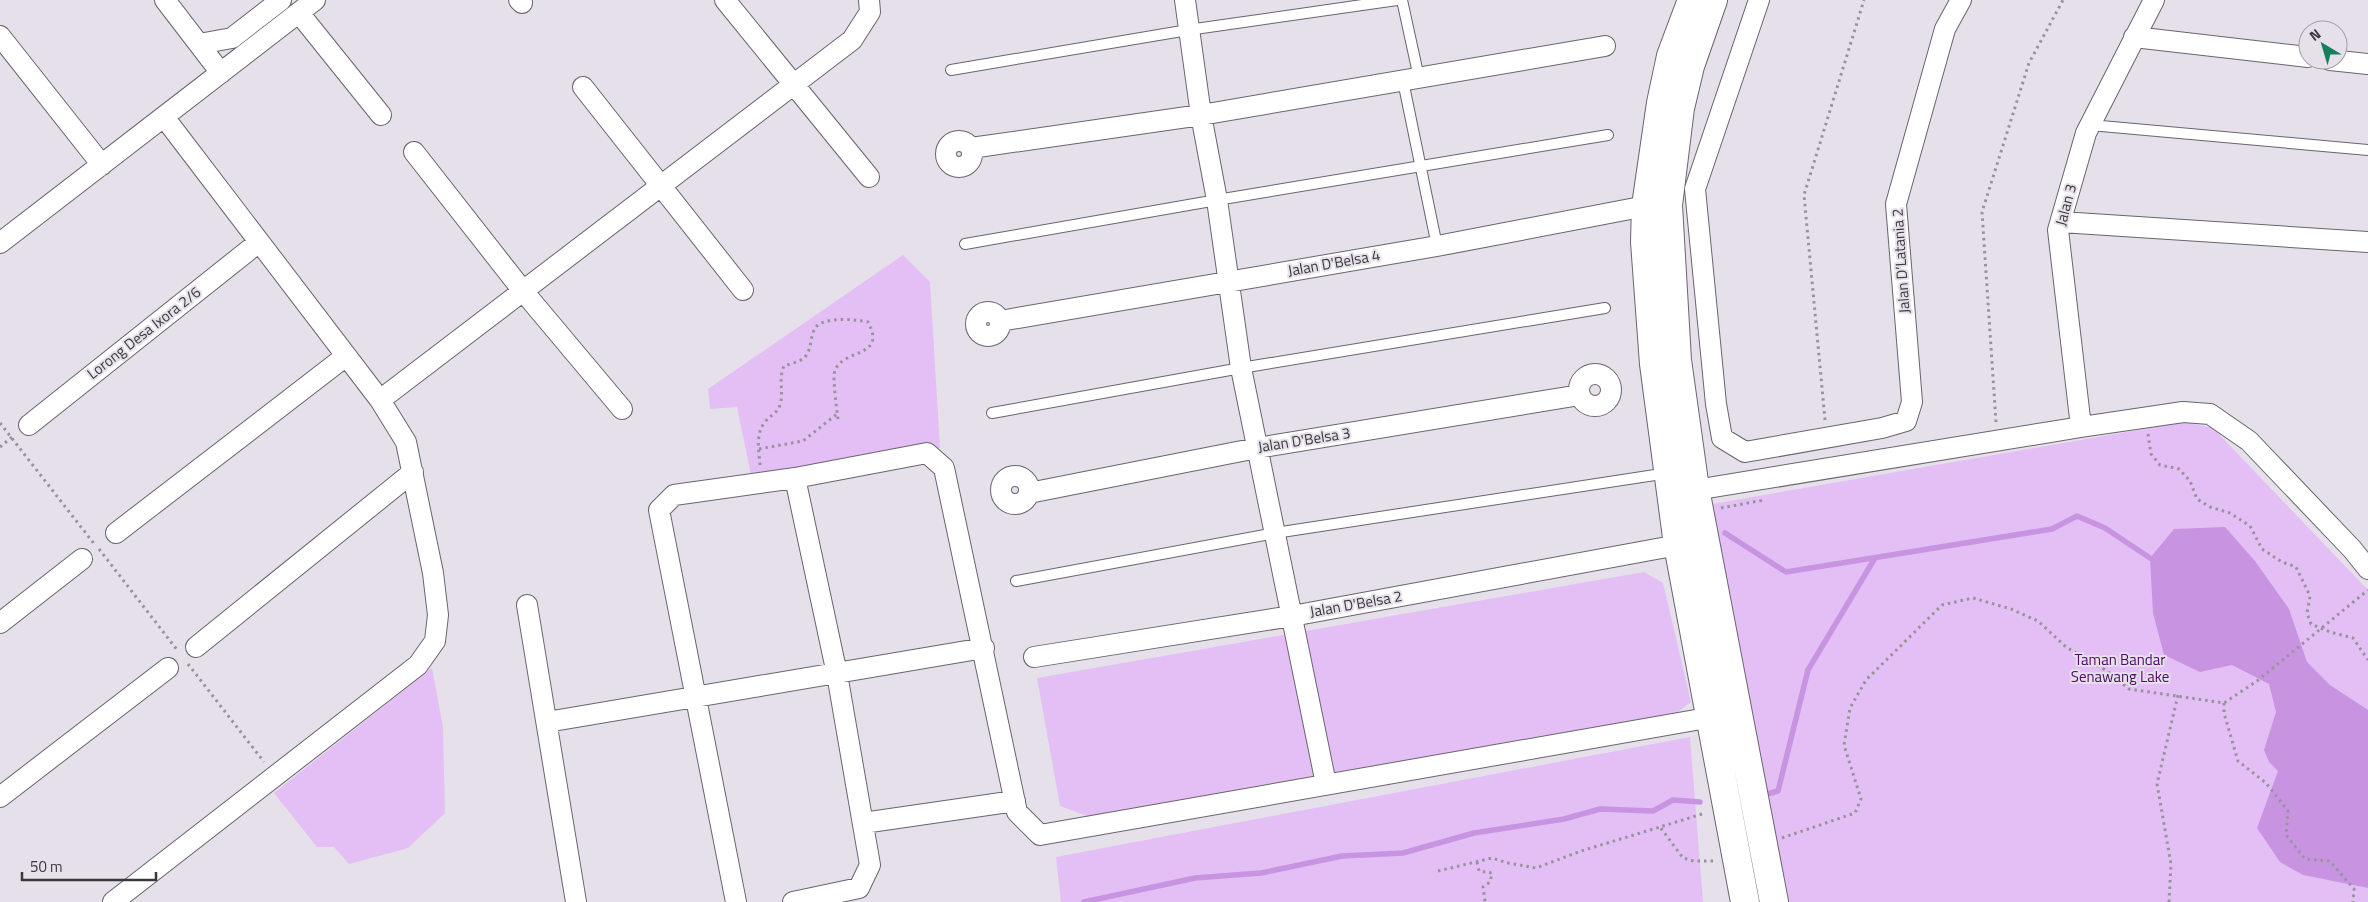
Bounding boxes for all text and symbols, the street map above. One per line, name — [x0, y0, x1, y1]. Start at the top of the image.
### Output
north arrow — [2298, 20, 2348, 70]
text: N — [2304, 23, 2325, 46]
street label: Jalan 3 — [2049, 181, 2082, 228]
street label: Jalan D’Latania 2 — [1885, 208, 1916, 314]
street label: Jalan D'Belsa 4 — [1286, 243, 1382, 282]
street label: Lorong Desa Ixora 2/6 — [82, 281, 206, 385]
street label: Jalan D'Belsa 3 — [1256, 421, 1352, 458]
street label: Jalan D'Belsa 2 — [1308, 584, 1404, 623]
park label: Taman Bandar Senawang Lake — [2071, 648, 2169, 688]
scale bar — [22, 850, 156, 882]
text: 50 m — [30, 855, 63, 878]

